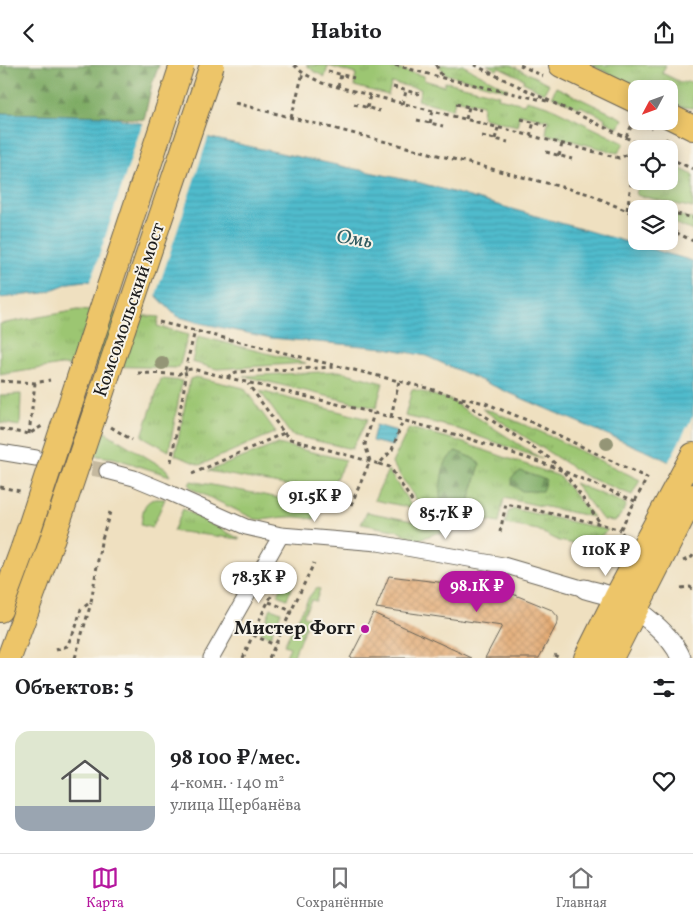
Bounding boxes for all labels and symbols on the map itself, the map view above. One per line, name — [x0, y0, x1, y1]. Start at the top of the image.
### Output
north arrow — [628, 80, 678, 130]
street label: Комсомольский мост — [88, 219, 172, 401]
water label: Омь — [334, 223, 374, 257]
pin: 91.5K ₽ — [269, 481, 361, 523]
pin: 85.7K ₽ — [400, 497, 492, 540]
pin: 110K ₽ — [565, 535, 647, 577]
pin: 78.3K ₽ — [213, 561, 305, 604]
pin: 98.1K ₽ — [431, 571, 523, 613]
place label: Мистер Фогг — [234, 616, 355, 642]
marker: Мистер Фогг — [359, 623, 371, 635]

